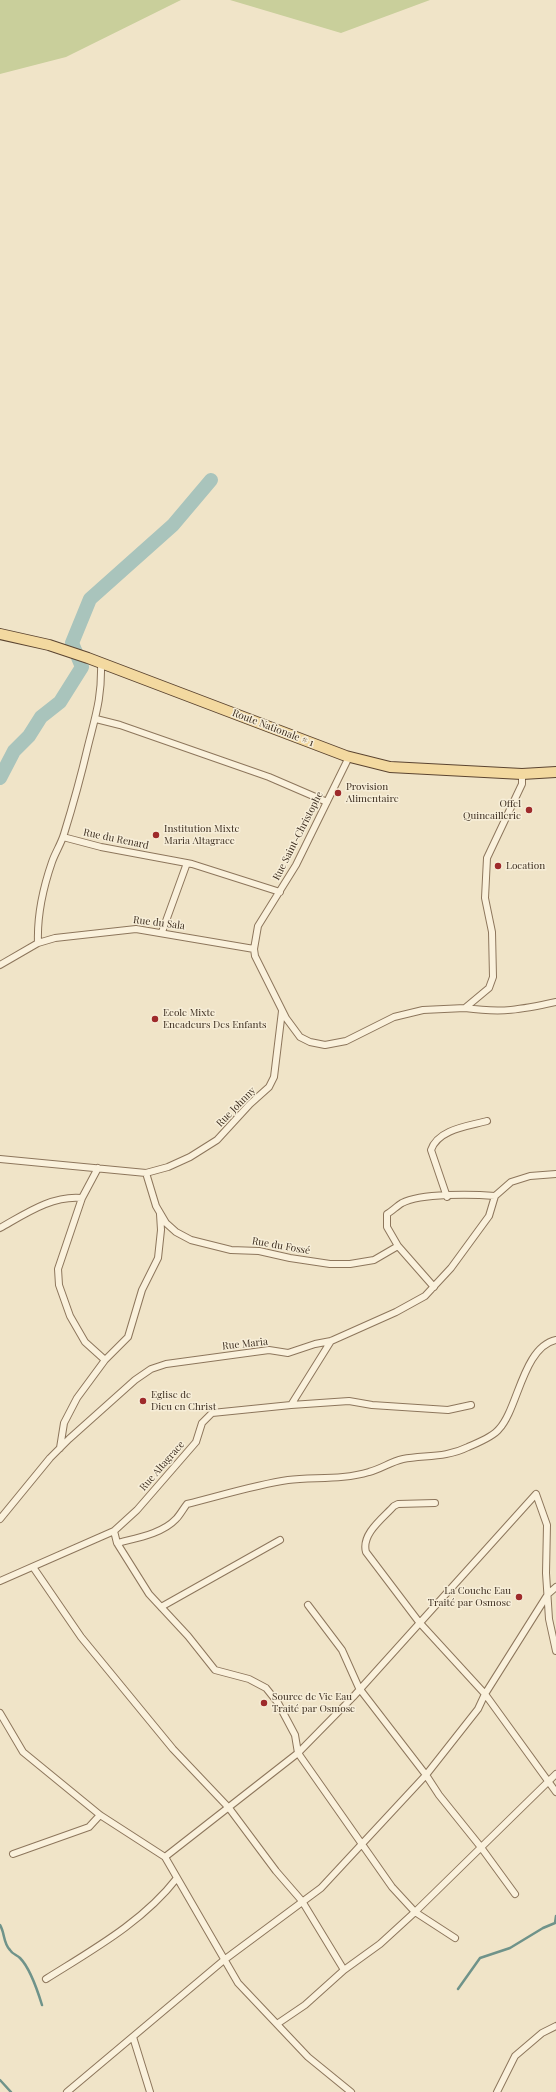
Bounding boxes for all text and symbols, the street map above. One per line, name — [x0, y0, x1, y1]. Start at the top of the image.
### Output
street label: Route Nationale # 1 — [230, 707, 316, 749]
place label: Provision Alimentaire — [346, 781, 399, 804]
marker: Provision Alimentaire — [333, 788, 343, 798]
street label: Rue Saint-Christophe — [270, 790, 326, 882]
place label: Offel Quincaillerie — [463, 798, 521, 822]
marker: Offel Quincaillerie — [524, 805, 534, 815]
place label: Institution Mixte Maria Altagrace — [164, 823, 239, 846]
street label: Rue du Renard — [82, 826, 150, 852]
marker: Institution Mixte Maria Altagrace — [151, 830, 161, 840]
place label: Location — [506, 860, 545, 872]
marker: Location — [493, 861, 503, 871]
street label: Rue du Sala — [132, 914, 186, 932]
place label: Ecole Mixte Encadeurs Des Enfants — [163, 1007, 267, 1030]
marker: Ecole Mixte Encadeurs Des Enfants — [150, 1014, 160, 1024]
street label: Rue Johnny — [214, 1084, 258, 1130]
street label: Rue du Fossé — [251, 1235, 311, 1257]
street label: Rue Maria — [222, 1336, 268, 1352]
place label: Eglise de Dieu en Christ — [151, 1389, 216, 1412]
marker: Eglise de Dieu en Christ — [138, 1396, 148, 1406]
street label: Rue Altagrace — [137, 1439, 187, 1493]
place label: La Couche Eau Traité par Osmose — [428, 1585, 511, 1608]
marker: La Couche Eau Traité par Osmose — [514, 1592, 524, 1602]
place label: Source de Vie Eau Traité par Osmose — [272, 1691, 355, 1714]
marker: Source de Vie Eau Traité par Osmose — [259, 1698, 269, 1708]

